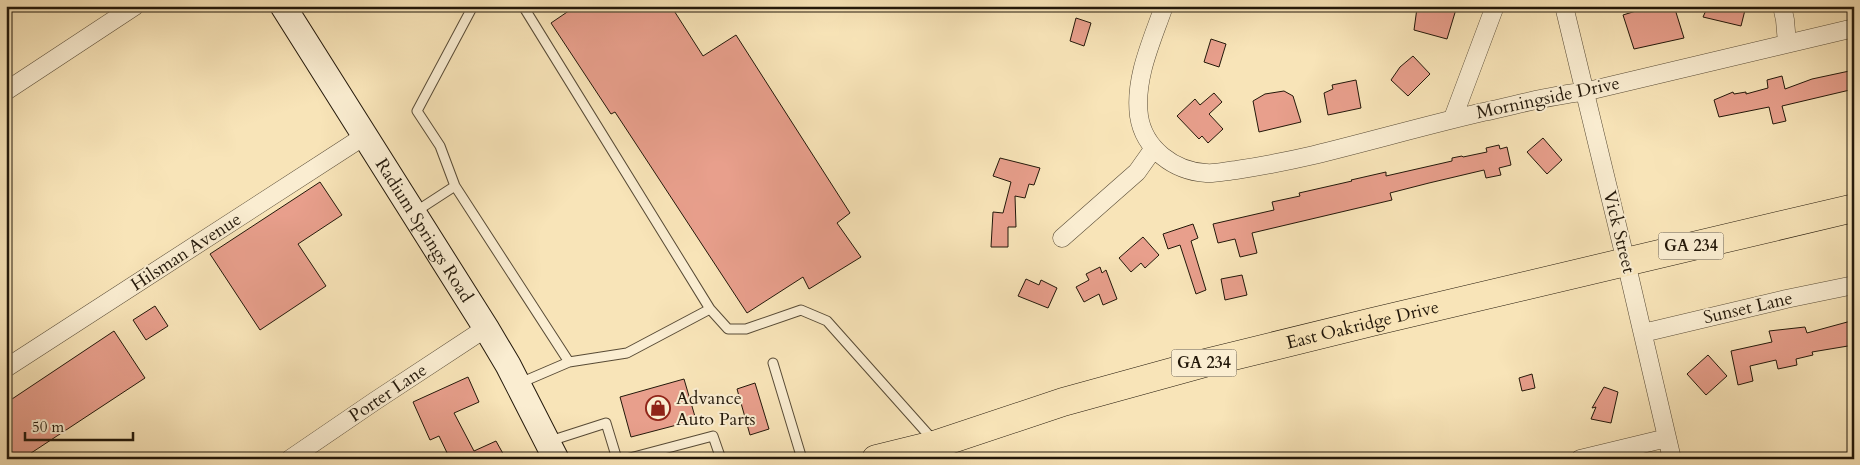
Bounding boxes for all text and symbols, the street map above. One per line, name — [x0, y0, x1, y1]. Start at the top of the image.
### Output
street label: Morningside Drive — [1474, 71, 1622, 125]
street label: Radium Springs Road — [369, 153, 479, 307]
street label: Vick Street — [1597, 188, 1641, 276]
street label: Hilsman Avenue — [126, 207, 246, 297]
road number: GA 234 — [1658, 232, 1724, 260]
street label: Sunset Lane — [1701, 286, 1795, 330]
street label: East Oakridge Drive — [1284, 294, 1441, 355]
road number: GA 234 — [1172, 349, 1236, 376]
street label: Porter Lane — [344, 358, 432, 428]
place label: Advance Auto Parts — [676, 386, 756, 432]
shop icon: Advance Auto Parts — [645, 395, 671, 421]
scale bar — [25, 410, 132, 442]
text: 50 m — [32, 417, 64, 437]

